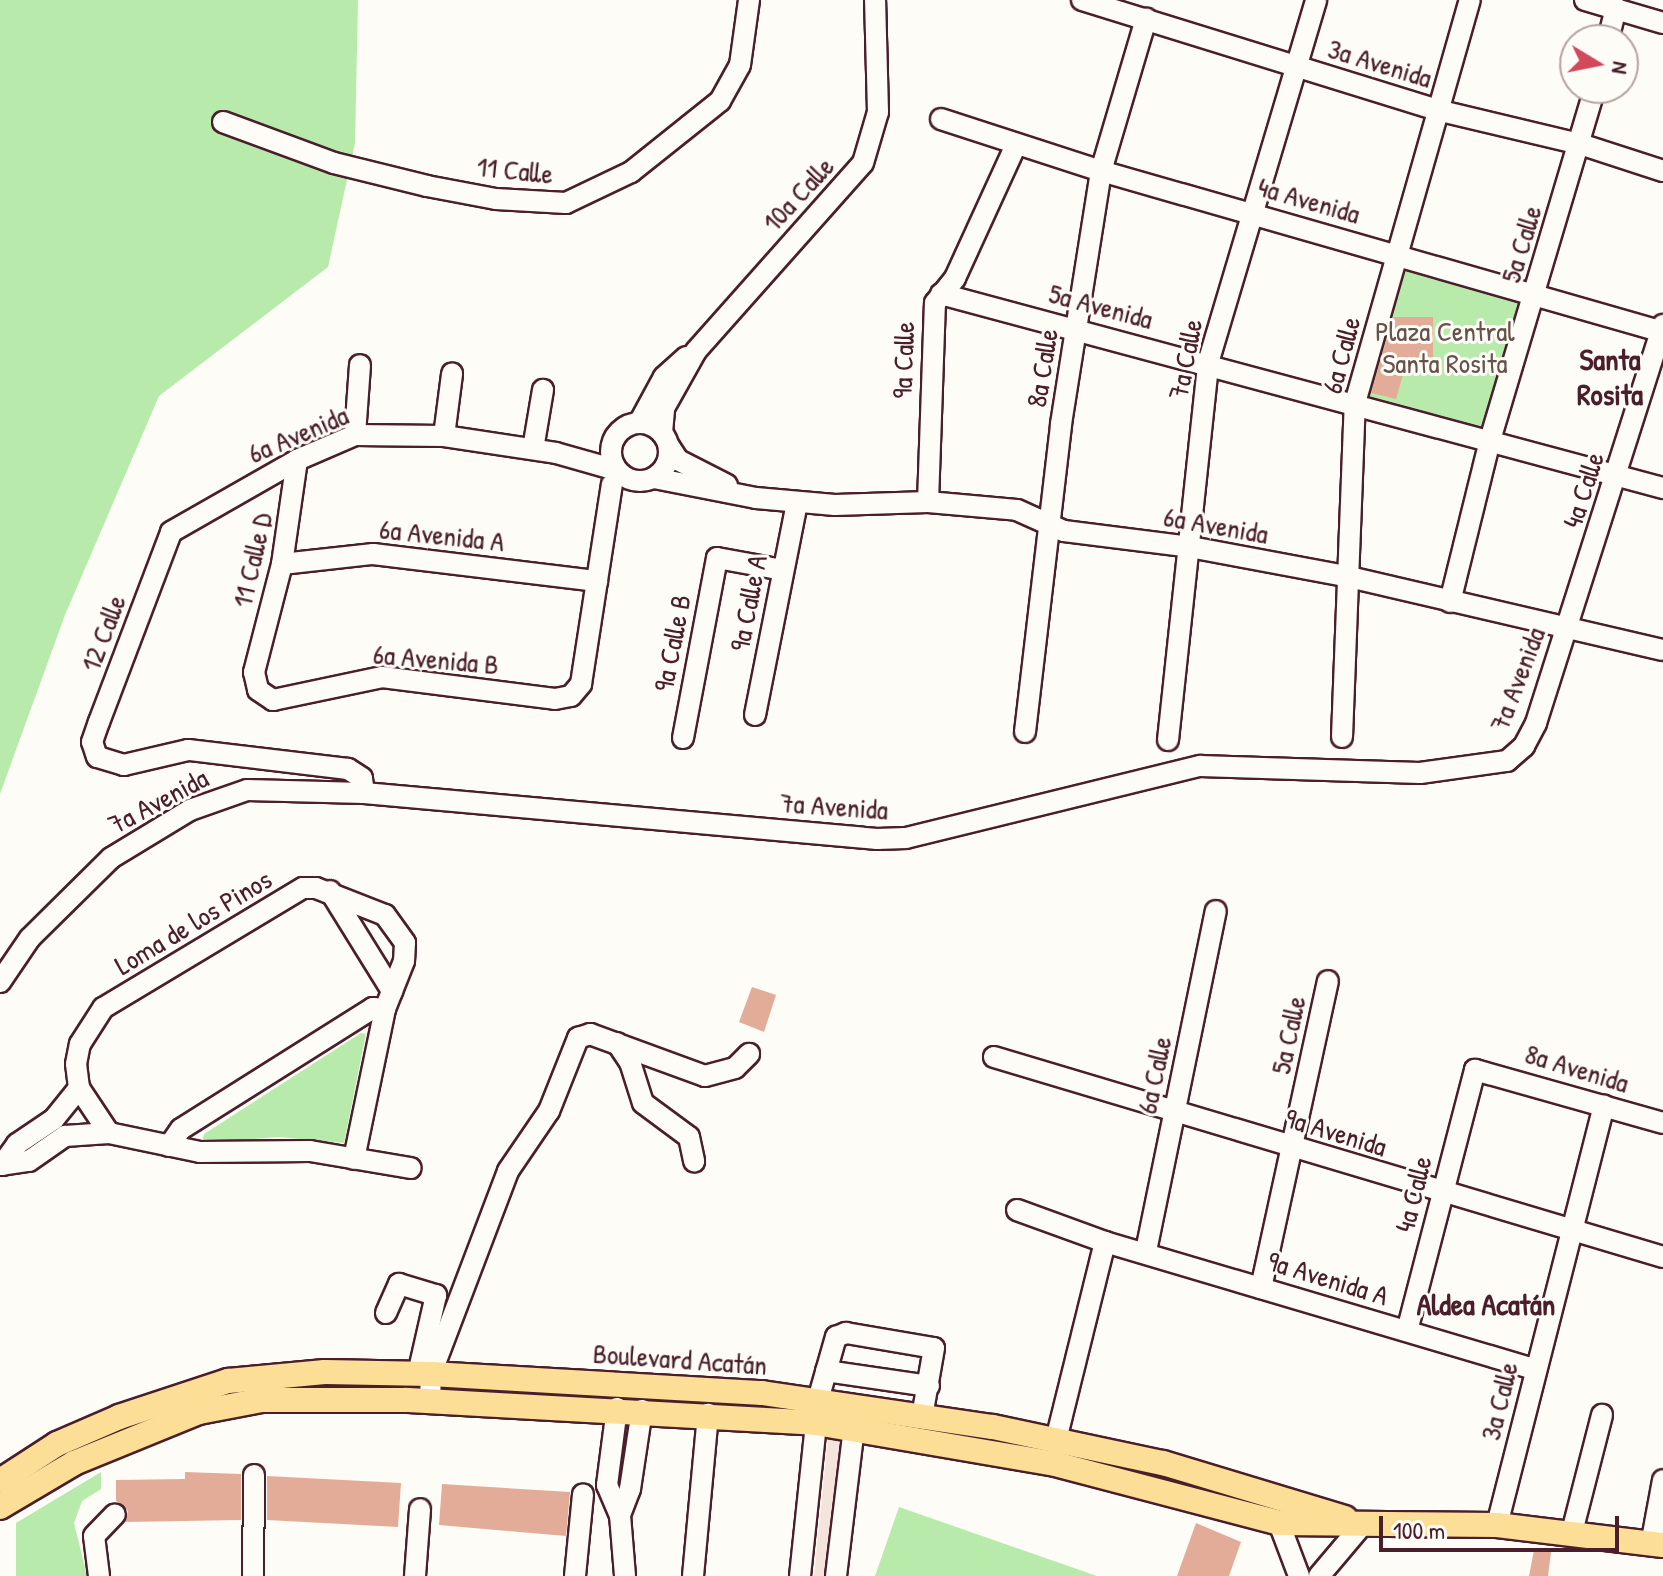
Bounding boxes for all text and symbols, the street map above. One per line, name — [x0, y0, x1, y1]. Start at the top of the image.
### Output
north arrow — [1559, 24, 1639, 104]
street label: 3a Avenida — [1324, 31, 1436, 95]
text: N — [1605, 59, 1636, 76]
street label: 11 Calle — [475, 149, 555, 191]
street label: 10a Calle — [755, 150, 841, 238]
street label: 4a Avenida — [1254, 169, 1364, 231]
street label: 5a Calle — [1493, 201, 1549, 287]
street label: 5a Avenida — [1045, 276, 1157, 336]
street label: 6a Calle — [1315, 313, 1367, 397]
park label: Plaza Central Santa Rosita — [1375, 314, 1515, 380]
street label: 7a Calle — [1161, 316, 1209, 402]
street label: 9a Calle — [885, 321, 921, 399]
street label: 8a Calle — [1019, 326, 1065, 410]
district label: Santa Rosita — [1577, 341, 1643, 412]
street label: 6a Avenida — [243, 398, 353, 470]
street label: 4a Calle — [1555, 448, 1611, 532]
street label: 6a Avenida — [1161, 499, 1271, 551]
street label: 11 Calle D — [225, 509, 279, 611]
street label: 6a Avenida A — [378, 512, 506, 558]
street label: 9a Calle A — [722, 552, 774, 654]
street label: 12 Calle — [73, 590, 133, 676]
street label: 9a Calle B — [646, 592, 698, 694]
street label: 7a Avenida — [1482, 623, 1552, 735]
street label: 6a Avenida B — [372, 637, 500, 681]
street label: 7a Avenida — [102, 761, 214, 841]
street label: 7a Avenida — [779, 785, 889, 827]
street label: Loma de los Pinos — [108, 862, 278, 982]
street label: 5a Calle — [1263, 993, 1313, 1077]
street label: 6a Calle — [1129, 1033, 1179, 1117]
street label: 8a Avenida — [1521, 1036, 1633, 1100]
street label: 9a Avenida — [1281, 1101, 1391, 1163]
street label: 4a Calle — [1387, 1152, 1439, 1236]
street label: 9a Avenida A — [1263, 1244, 1393, 1312]
district label: Aldea Acatán — [1417, 1286, 1555, 1322]
street label: Boulevard Acatán — [592, 1336, 768, 1382]
street label: 3a Calle — [1473, 1358, 1525, 1444]
scale bar — [1383, 1500, 1623, 1550]
text: 100 m — [1393, 1514, 1445, 1546]

